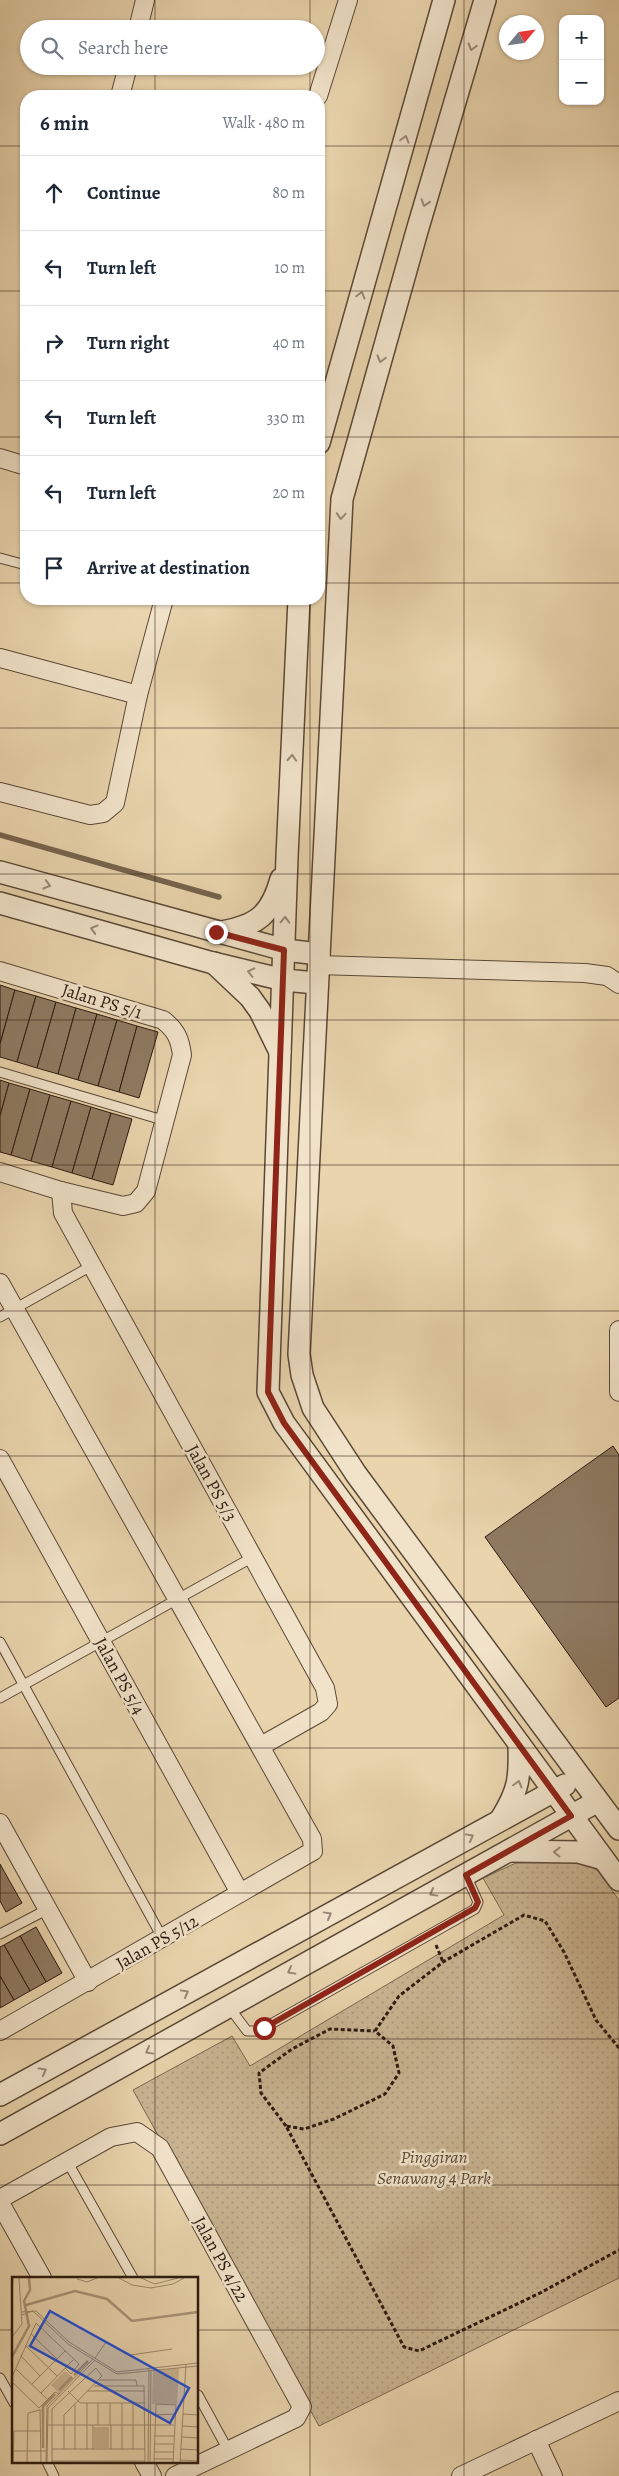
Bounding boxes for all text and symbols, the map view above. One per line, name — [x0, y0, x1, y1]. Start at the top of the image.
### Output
north arrow — [499, 15, 544, 60]
map controls — [559, 15, 604, 105]
button: + — [559, 15, 604, 60]
search box — [20, 20, 325, 75]
icon: search — [38, 34, 66, 62]
text: Search here — [78, 35, 168, 61]
one-way arrow — [467, 42, 477, 51]
button: − — [559, 60, 604, 105]
text: 6 min — [40, 109, 89, 137]
text: Walk · 480 m — [223, 112, 305, 134]
one-way arrow — [399, 135, 409, 144]
icon: ahead — [40, 179, 68, 207]
text: Continue — [87, 180, 161, 206]
text: 80 m — [272, 182, 305, 204]
one-way arrow — [421, 198, 431, 206]
icon: left — [40, 254, 68, 282]
text: Turn left — [87, 255, 156, 281]
text: 10 m — [275, 257, 305, 279]
one-way arrow — [355, 292, 365, 300]
icon: right — [40, 329, 68, 357]
text: Turn right — [87, 330, 169, 356]
text: 40 m — [273, 332, 305, 354]
one-way arrow — [377, 355, 387, 363]
icon: left — [40, 404, 68, 432]
text: Turn left — [87, 405, 156, 431]
text: 330 m — [267, 407, 305, 429]
icon: left — [40, 479, 68, 507]
text: Turn left — [87, 480, 156, 506]
text: 20 m — [272, 482, 305, 504]
one-way arrow — [335, 512, 346, 520]
icon: arrive — [40, 554, 68, 582]
text: Arrive at destination — [87, 555, 250, 581]
one-way arrow — [286, 754, 297, 762]
one-way arrow — [43, 879, 51, 890]
one-way arrow — [280, 916, 291, 924]
route end — [205, 921, 228, 944]
one-way arrow — [91, 925, 99, 935]
one-way arrow — [247, 967, 256, 978]
street label: Jalan PS 5/1 — [59, 977, 145, 1025]
street label: Jalan PS 5/3 — [181, 1440, 243, 1526]
street label: Jalan PS 5/4 — [89, 1633, 151, 1719]
one-way arrow — [512, 1780, 522, 1788]
one-way arrow — [465, 1833, 474, 1843]
one-way arrow — [552, 1847, 560, 1858]
one-way arrow — [430, 1886, 439, 1896]
street label: Jalan PS 5/12 — [111, 1909, 203, 1975]
one-way arrow — [322, 1911, 331, 1921]
one-way arrow — [288, 1965, 297, 1975]
one-way arrow — [180, 1989, 189, 1999]
route start — [253, 2017, 276, 2040]
one-way arrow — [146, 2044, 155, 2054]
one-way arrow — [37, 2068, 46, 2078]
park label: Pinggiran Senawang 4 Park — [377, 2145, 491, 2190]
street label: Jalan PS 4/22 — [188, 2212, 255, 2306]
inset map — [12, 2277, 199, 2464]

